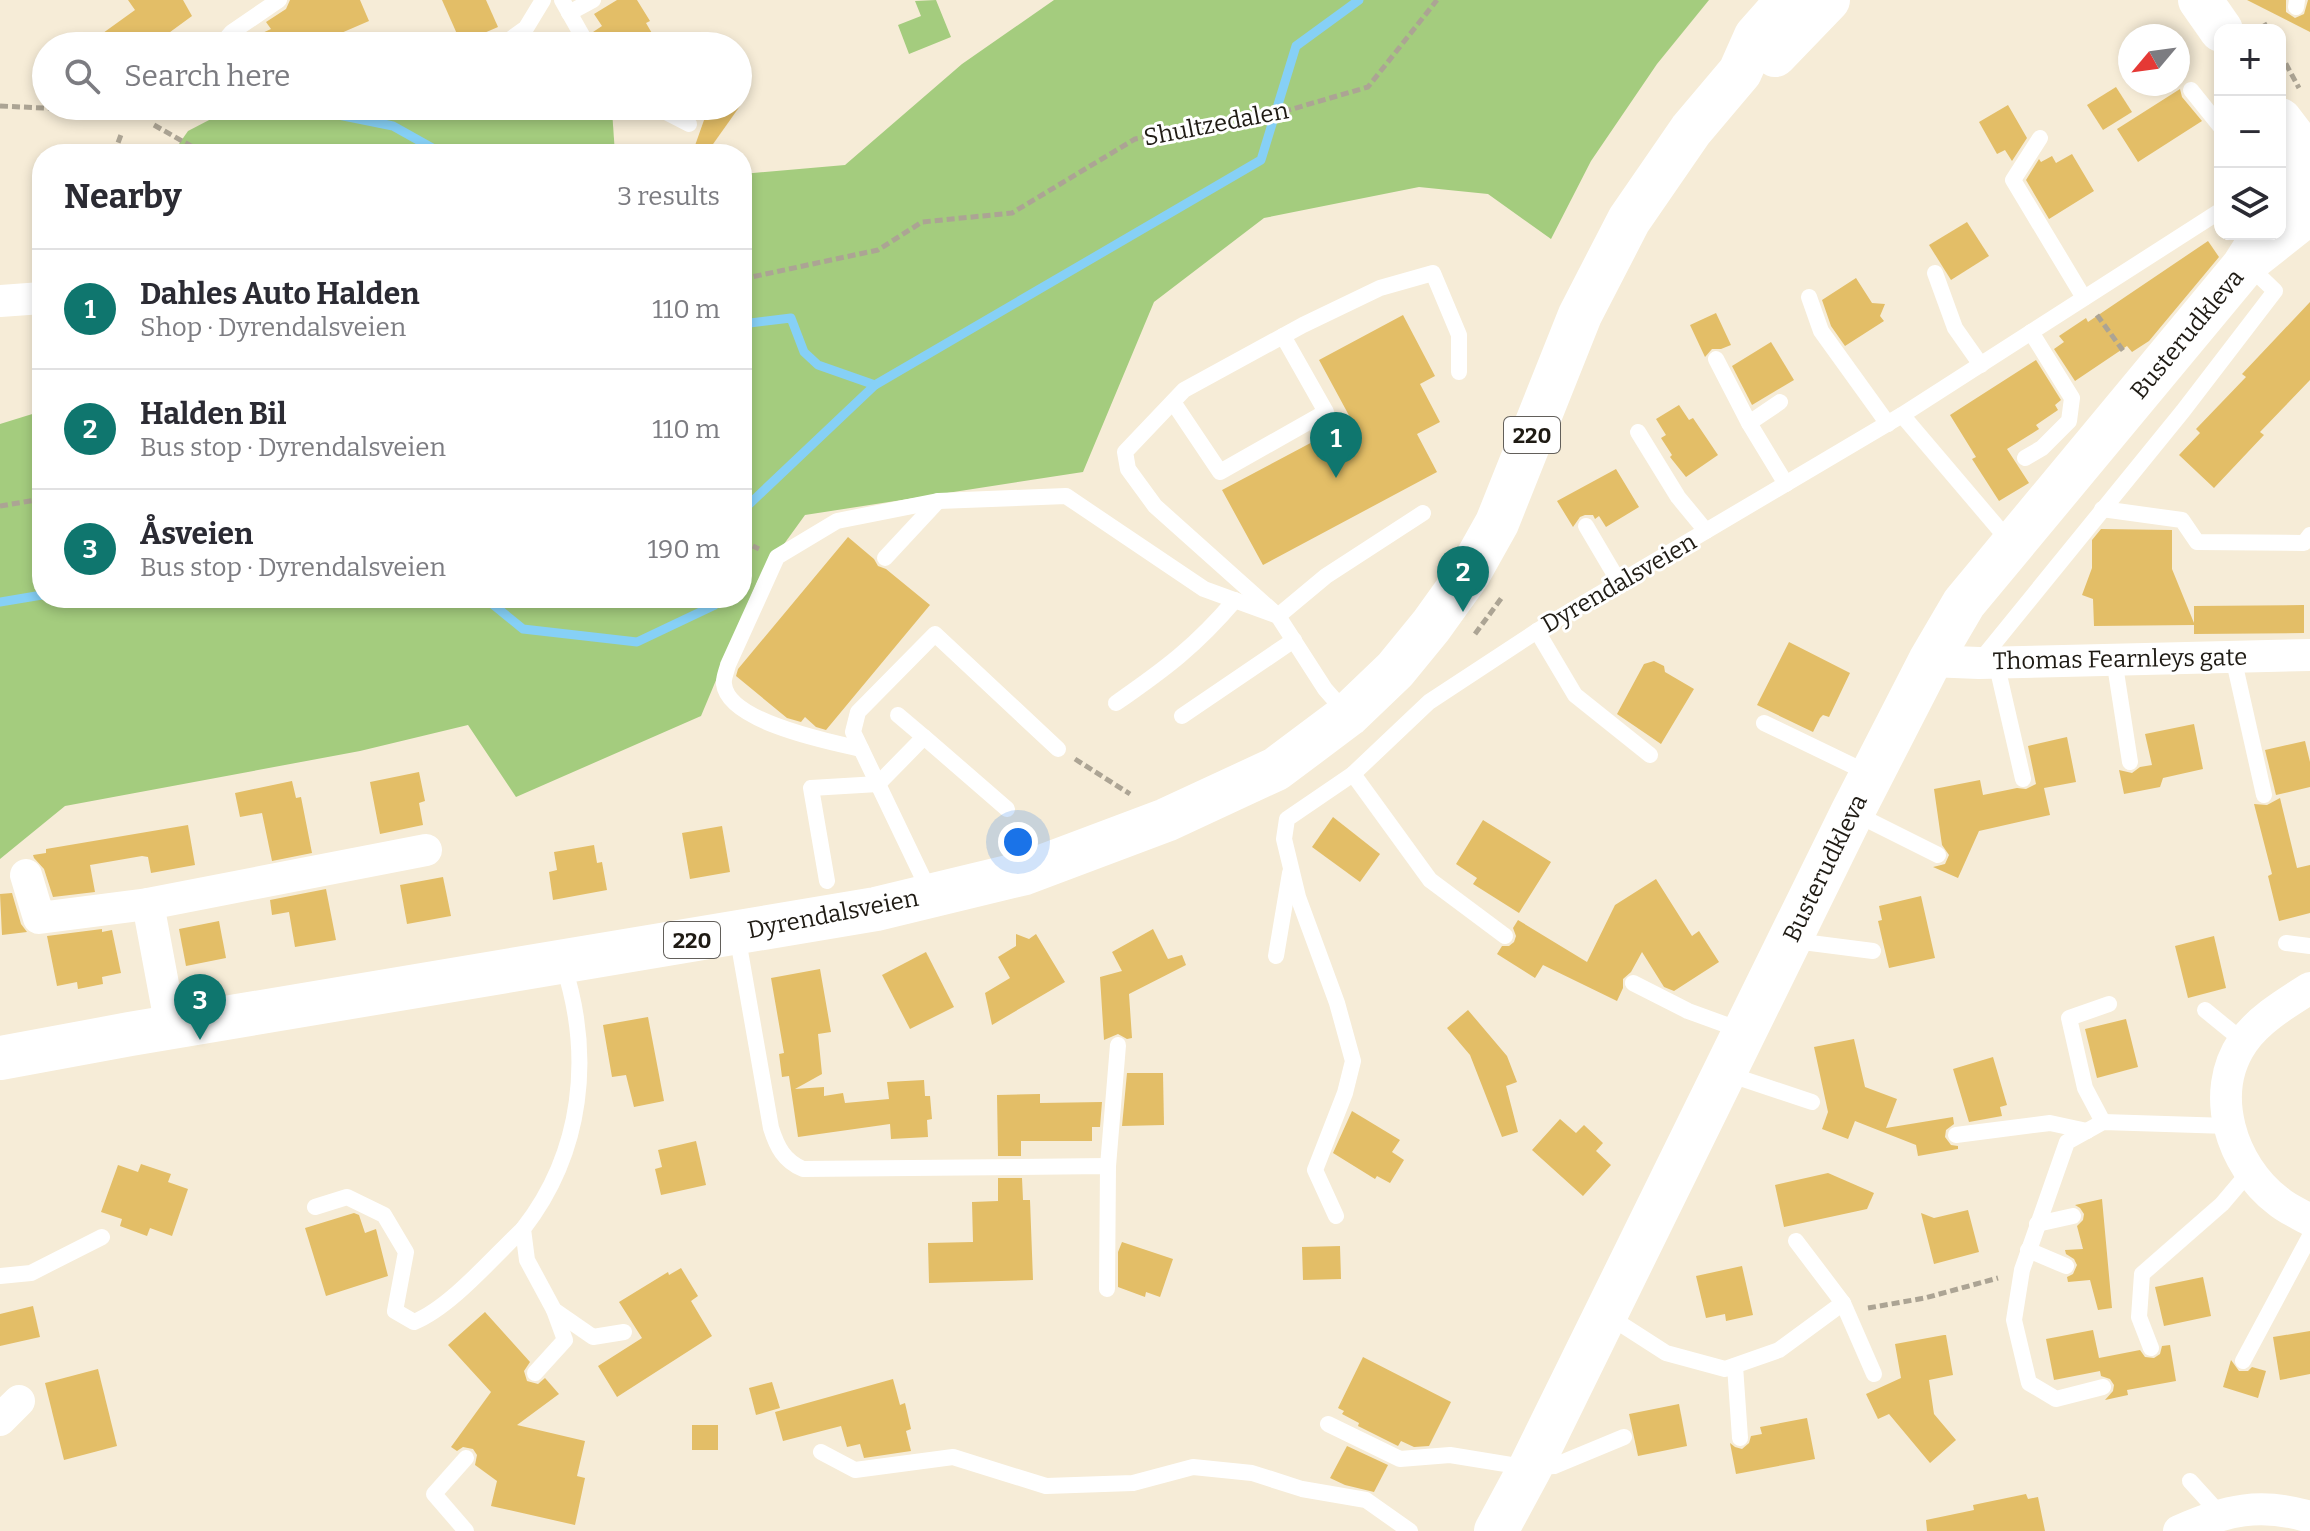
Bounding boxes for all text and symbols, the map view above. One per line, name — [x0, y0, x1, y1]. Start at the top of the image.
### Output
north arrow — [2118, 24, 2190, 96]
map controls — [2214, 24, 2286, 240]
button: + — [2214, 24, 2286, 96]
search box — [32, 32, 752, 120]
icon: search — [60, 54, 104, 98]
text: Search here — [124, 58, 291, 94]
street label: Shultzedalen — [1141, 96, 1291, 152]
button: − — [2214, 96, 2286, 168]
button: layers — [2214, 168, 2286, 240]
text: Nearby — [64, 176, 182, 217]
text: 3 results — [617, 181, 720, 212]
street label: Busterudkleva — [2125, 263, 2249, 405]
text: Dahles Auto Halden — [140, 276, 420, 312]
text: 1 — [84, 294, 96, 325]
text: 110 m — [652, 294, 720, 325]
text: Shop · Dyrendalsveien — [140, 312, 406, 343]
text: Halden Bil — [140, 396, 286, 432]
pin: 1 — [1310, 412, 1362, 478]
text: 2 — [83, 414, 97, 445]
text: 110 m — [652, 414, 720, 445]
road number: 220 — [1504, 417, 1560, 453]
text: Bus stop · Dyrendalsveien — [140, 432, 446, 463]
text: Åsveien — [140, 516, 253, 552]
street label: Dyrendalsveien — [1537, 527, 1701, 639]
text: 3 — [83, 534, 97, 565]
text: 190 m — [648, 534, 720, 565]
pin: 2 — [1437, 546, 1489, 612]
text: Bus stop · Dyrendalsveien — [140, 552, 446, 583]
street label: Thomas Fearnleys gate — [1992, 643, 2248, 675]
street label: Busterudkleva — [1777, 790, 1873, 946]
your location — [998, 822, 1038, 862]
street label: Dyrendalsveien — [745, 884, 921, 944]
road number: 220 — [664, 922, 720, 958]
pin: 3 — [174, 974, 226, 1040]

